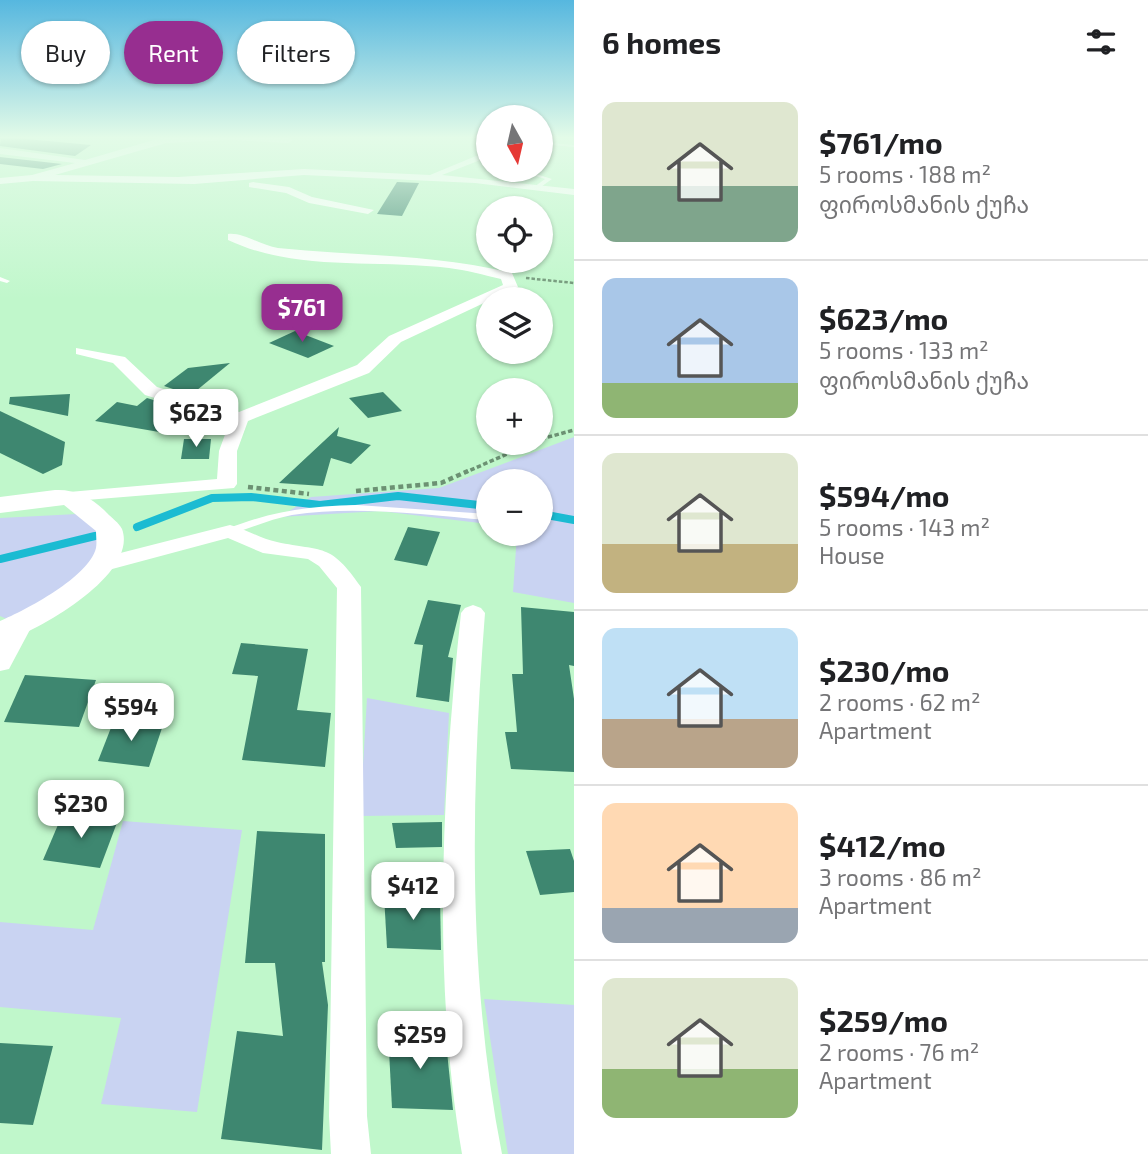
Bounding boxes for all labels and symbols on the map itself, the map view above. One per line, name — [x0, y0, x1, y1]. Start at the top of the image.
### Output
north arrow — [476, 105, 553, 182]
pin: $761 — [261, 284, 343, 344]
pin: $623 — [155, 390, 237, 449]
pin: $594 — [90, 684, 172, 743]
pin: $230 — [40, 780, 122, 840]
pin: $412 — [372, 862, 454, 922]
pin: $259 — [379, 1012, 461, 1071]

